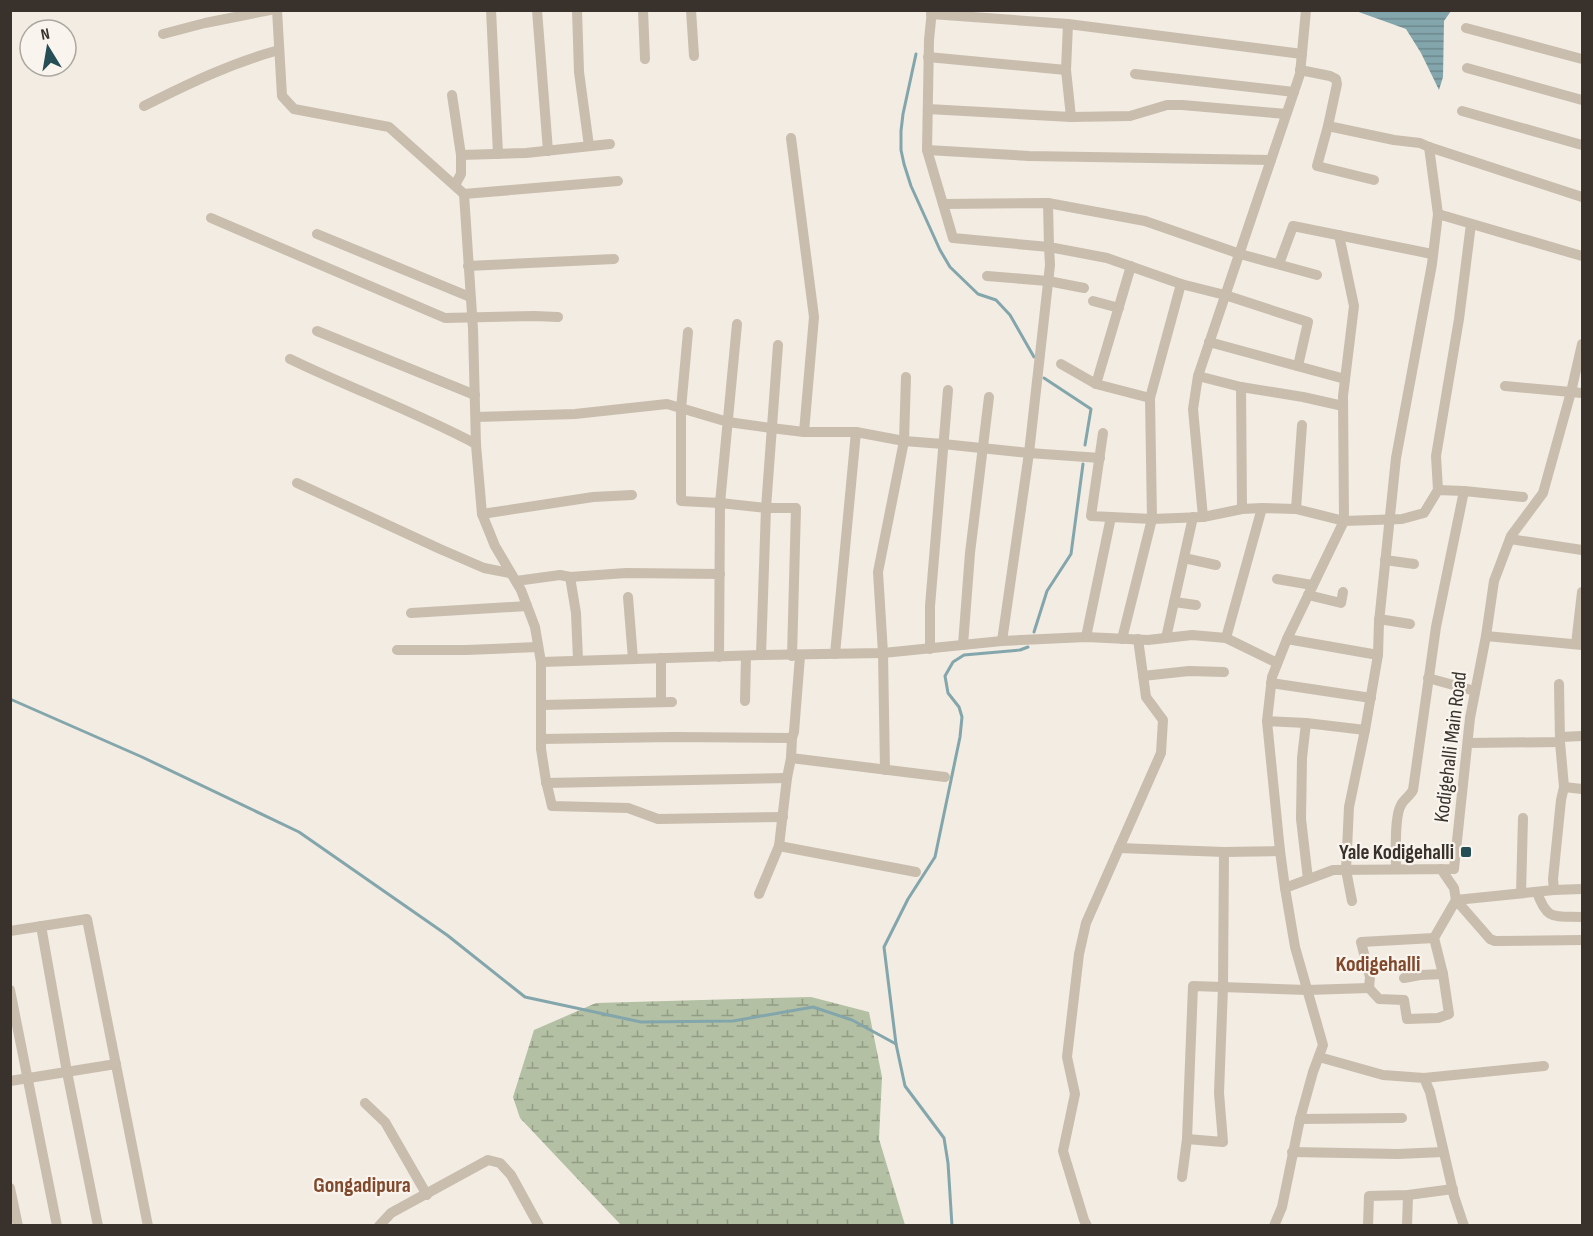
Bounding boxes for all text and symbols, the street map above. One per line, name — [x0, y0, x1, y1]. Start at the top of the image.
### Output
north arrow — [18, 18, 78, 78]
text: N — [39, 25, 51, 45]
street label: Kodigehalli Main Road — [1429, 670, 1472, 824]
place label: Yale Kodigehalli — [1339, 840, 1454, 865]
marker: Yale Kodigehalli — [1459, 845, 1473, 859]
district label: Kodigehalli — [1335, 951, 1421, 978]
district label: Gongadipura — [313, 1172, 411, 1199]

